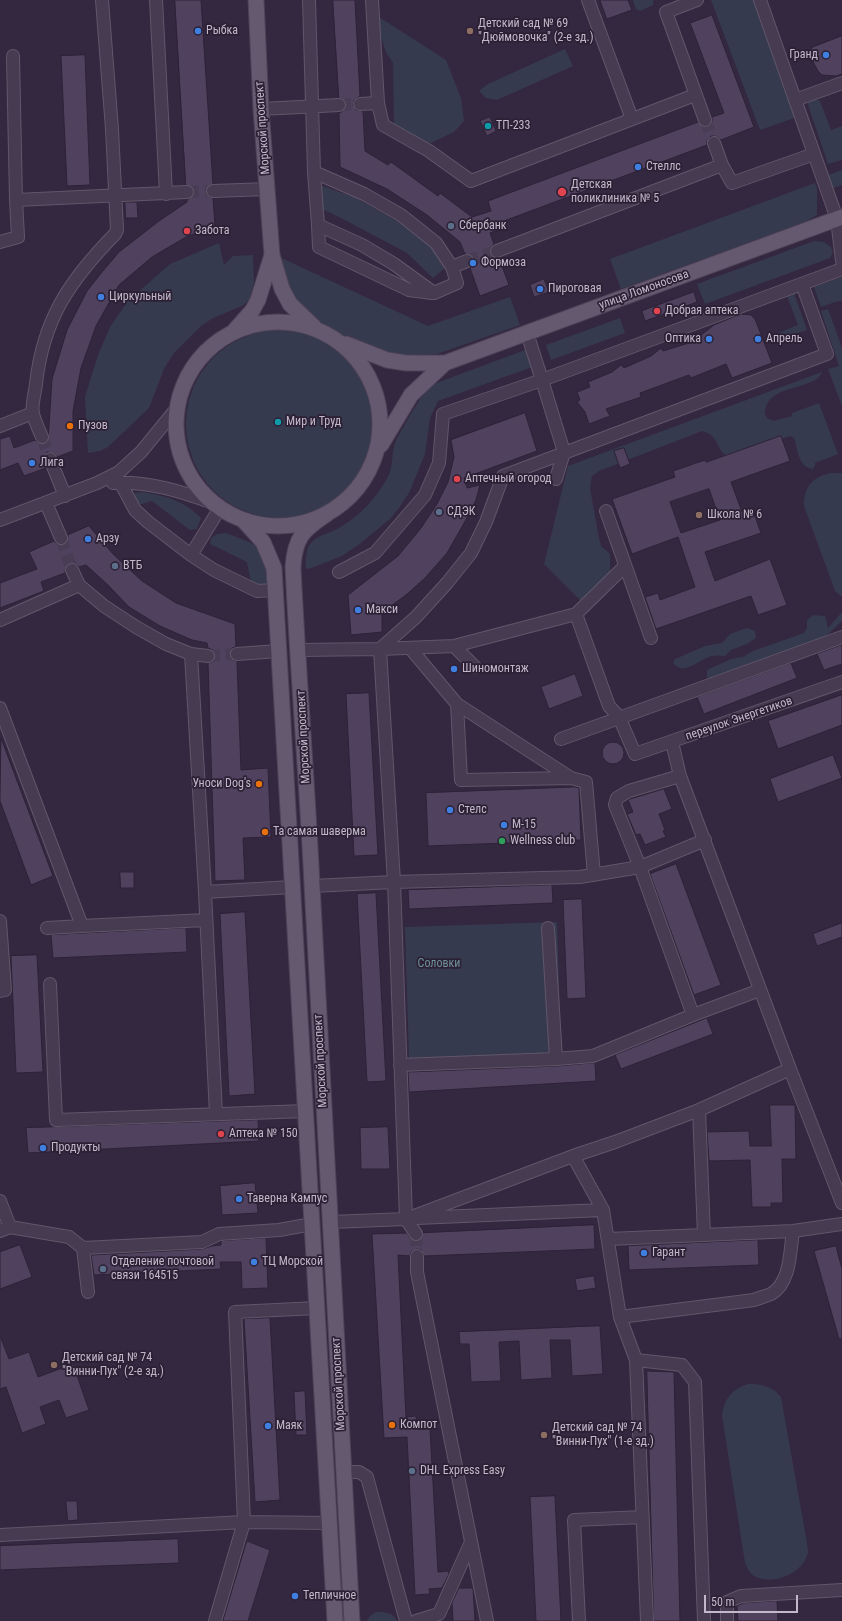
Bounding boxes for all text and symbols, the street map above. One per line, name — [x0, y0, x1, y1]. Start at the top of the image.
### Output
place label: Детский сад № 69 "Дюймовочка" (2-е зд.) — [478, 17, 594, 45]
place label: Рыбка — [206, 24, 238, 38]
marker: Рыбка — [193, 26, 203, 36]
marker: Детский сад № 69 "Дюймовочка" (2-е зд.) — [465, 26, 475, 36]
place label: Гранд — [789, 48, 818, 62]
marker: Гранд — [821, 50, 831, 60]
street label: Морской проспект — [253, 81, 273, 175]
place label: ТП-233 — [496, 119, 530, 133]
marker: ТП-233 — [483, 121, 493, 131]
place label: Стеллс — [646, 160, 681, 174]
marker: Стеллс — [633, 162, 643, 172]
place label: Детская поликлиника № 5 — [571, 178, 659, 206]
marker: Детская поликлиника № 5 — [556, 186, 568, 198]
place label: Сбербанк — [459, 219, 507, 233]
marker: Сбербанк — [446, 221, 456, 231]
place label: Забота — [195, 224, 229, 238]
marker: Забота — [182, 226, 192, 236]
place label: Формоза — [481, 256, 526, 270]
marker: Формоза — [468, 258, 478, 268]
street label: улица Ломоносова — [597, 267, 691, 313]
place label: Пироговая — [548, 282, 601, 296]
marker: Пироговая — [535, 284, 545, 294]
place label: Циркульный — [109, 290, 171, 304]
marker: Циркульный — [96, 292, 106, 302]
place label: Добрая аптека — [665, 304, 739, 318]
marker: Добрая аптека — [652, 306, 662, 316]
place label: Оптика — [665, 332, 701, 346]
place label: Апрель — [766, 332, 802, 346]
marker: Оптика — [704, 334, 714, 344]
marker: Апрель — [753, 334, 763, 344]
place label: Мир и Труд — [286, 415, 341, 429]
marker: Мир и Труд — [273, 417, 283, 427]
place label: Пузов — [78, 419, 108, 433]
marker: Пузов — [65, 421, 75, 431]
place label: Лига — [40, 456, 64, 470]
marker: Лига — [27, 458, 37, 468]
place label: Аптечный огород — [465, 472, 552, 486]
marker: Аптечный огород — [452, 474, 462, 484]
place label: СДЭК — [447, 505, 476, 519]
marker: СДЭК — [434, 507, 444, 517]
place label: Школа № 6 — [707, 508, 762, 522]
marker: Школа № 6 — [694, 510, 704, 520]
place label: Арзу — [96, 532, 119, 546]
marker: Арзу — [83, 534, 93, 544]
place label: ВТБ — [123, 559, 142, 573]
marker: ВТБ — [110, 561, 120, 571]
place label: Макси — [366, 603, 398, 617]
marker: Макси — [353, 605, 363, 615]
place label: Шиномонтаж — [462, 662, 529, 676]
marker: Шиномонтаж — [449, 664, 459, 674]
street label: Морской проспект — [294, 690, 314, 784]
street label: переулок Энергетиков — [684, 694, 794, 744]
place label: Уноси Dog's — [193, 777, 251, 791]
marker: Уноси Dog's — [254, 779, 264, 789]
place label: Стелс — [458, 803, 487, 817]
marker: Стелс — [445, 805, 455, 815]
place label: М-15 — [512, 818, 536, 832]
marker: М-15 — [499, 820, 509, 830]
place label: Та самая шаверма — [273, 825, 366, 839]
marker: Та самая шаверма — [260, 827, 270, 837]
place label: Wellness club — [510, 834, 575, 848]
marker: Wellness club — [497, 836, 507, 846]
park label: Соловки — [418, 957, 460, 971]
street label: Морской проспект — [311, 1014, 331, 1108]
place label: Аптека № 150 — [229, 1127, 298, 1141]
marker: Аптека № 150 — [216, 1129, 226, 1139]
place label: Продукты — [51, 1141, 100, 1155]
marker: Продукты — [38, 1143, 48, 1153]
place label: Таверна Кампус — [247, 1192, 327, 1206]
marker: Таверна Кампус — [234, 1194, 244, 1204]
place label: Гарант — [652, 1246, 685, 1260]
marker: Гарант — [639, 1248, 649, 1258]
place label: Отделение почтовой связи 164515 — [111, 1255, 214, 1283]
place label: ТЦ Морской — [262, 1255, 323, 1269]
marker: ТЦ Морской — [249, 1257, 259, 1267]
marker: Отделение почтовой связи 164515 — [98, 1264, 108, 1274]
street label: Морской проспект — [329, 1337, 349, 1431]
place label: Детский сад № 74 "Винни-Пух" (2-е зд.) — [62, 1351, 164, 1379]
marker: Детский сад № 74 "Винни-Пух" (2-е зд.) — [49, 1360, 59, 1370]
place label: Компот — [400, 1418, 437, 1432]
place label: Маяк — [276, 1419, 302, 1433]
marker: Компот — [387, 1420, 397, 1430]
marker: Маяк — [263, 1421, 273, 1431]
place label: Детский сад № 74 "Винни-Пух" (1-е зд.) — [552, 1421, 654, 1449]
marker: Детский сад № 74 "Винни-Пух" (1-е зд.) — [539, 1430, 549, 1440]
place label: DHL Express Easy — [420, 1464, 505, 1478]
marker: DHL Express Easy — [407, 1466, 417, 1476]
scale bar — [706, 1587, 800, 1613]
place label: Тепличное — [303, 1589, 356, 1603]
marker: Тепличное — [290, 1591, 300, 1601]
text: 50 m — [711, 1595, 735, 1609]

